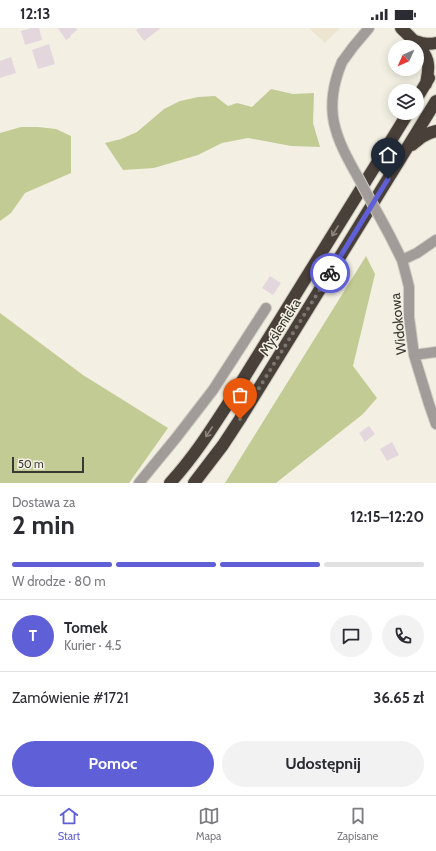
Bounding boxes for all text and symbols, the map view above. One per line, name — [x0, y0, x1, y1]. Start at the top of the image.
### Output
text: 12:13 — [20, 5, 50, 23]
north arrow — [388, 40, 424, 76]
map controls — [388, 40, 424, 120]
button: layers — [388, 84, 424, 120]
pin — [371, 138, 405, 179]
icon: home — [377, 144, 399, 166]
one-way arrow — [331, 225, 339, 237]
courier — [310, 253, 350, 293]
icon: bike — [319, 262, 341, 284]
street label: Widokowa — [386, 292, 410, 356]
street label: Myślenicka — [255, 295, 305, 359]
pin — [223, 378, 257, 419]
icon: bag — [229, 384, 251, 406]
one-way arrow — [205, 426, 213, 437]
scale bar — [12, 455, 84, 474]
text: 50 m — [18, 457, 44, 471]
text: Dostawa za — [12, 494, 75, 510]
text: 12:15–12:20 — [350, 508, 424, 526]
text: 2 min — [12, 509, 75, 541]
text: W drodze · 80 m — [12, 573, 106, 589]
button: chat — [330, 615, 372, 657]
button: phone — [382, 615, 424, 657]
text: Tomek — [64, 619, 108, 637]
text: T — [29, 627, 37, 645]
text: Kurier · 4.5 — [64, 637, 122, 653]
text: Zamówienie #1721 — [12, 689, 129, 707]
text: 36.65 zł — [373, 689, 424, 707]
button: Pomoc — [12, 741, 214, 787]
button: Udostępnij — [222, 741, 424, 787]
tab: Start — [58, 805, 80, 843]
tab: Mapa — [196, 805, 221, 843]
tab: Zapisane — [337, 805, 378, 843]

